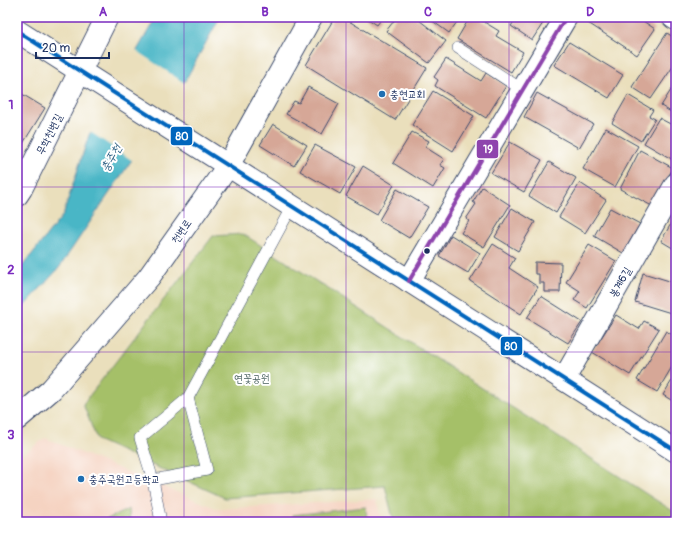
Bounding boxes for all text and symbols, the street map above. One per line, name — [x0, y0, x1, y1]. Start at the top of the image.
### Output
text: A — [99, 4, 108, 20]
text: B — [261, 4, 269, 20]
text: C — [424, 4, 432, 20]
text: D — [586, 4, 594, 20]
scale bar — [36, 34, 109, 60]
text: 20 m — [42, 41, 71, 56]
place label: 충현교회 — [390, 88, 425, 101]
marker: 충현교회 — [377, 89, 387, 99]
text: 1 — [8, 97, 14, 113]
street label: 무학천변길 — [34, 111, 65, 157]
line badge: 80 — [170, 126, 193, 146]
text: 80 — [175, 130, 189, 143]
line badge: 19 — [476, 139, 499, 159]
water label: 충주천 — [98, 141, 126, 175]
text: 19 — [483, 143, 493, 156]
street label: 천변로 — [168, 217, 194, 246]
unlabelled marker — [422, 246, 432, 256]
text: 2 — [7, 262, 15, 278]
street label: 봉계6길 — [607, 265, 634, 300]
line badge: 80 — [500, 336, 523, 356]
text: 80 — [504, 340, 518, 353]
park label: 연꽃공원 — [234, 372, 270, 385]
text: 3 — [7, 427, 15, 443]
place label: 충주국원고등학교 — [89, 473, 160, 486]
marker: 충주국원고등학교 — [76, 474, 86, 484]

